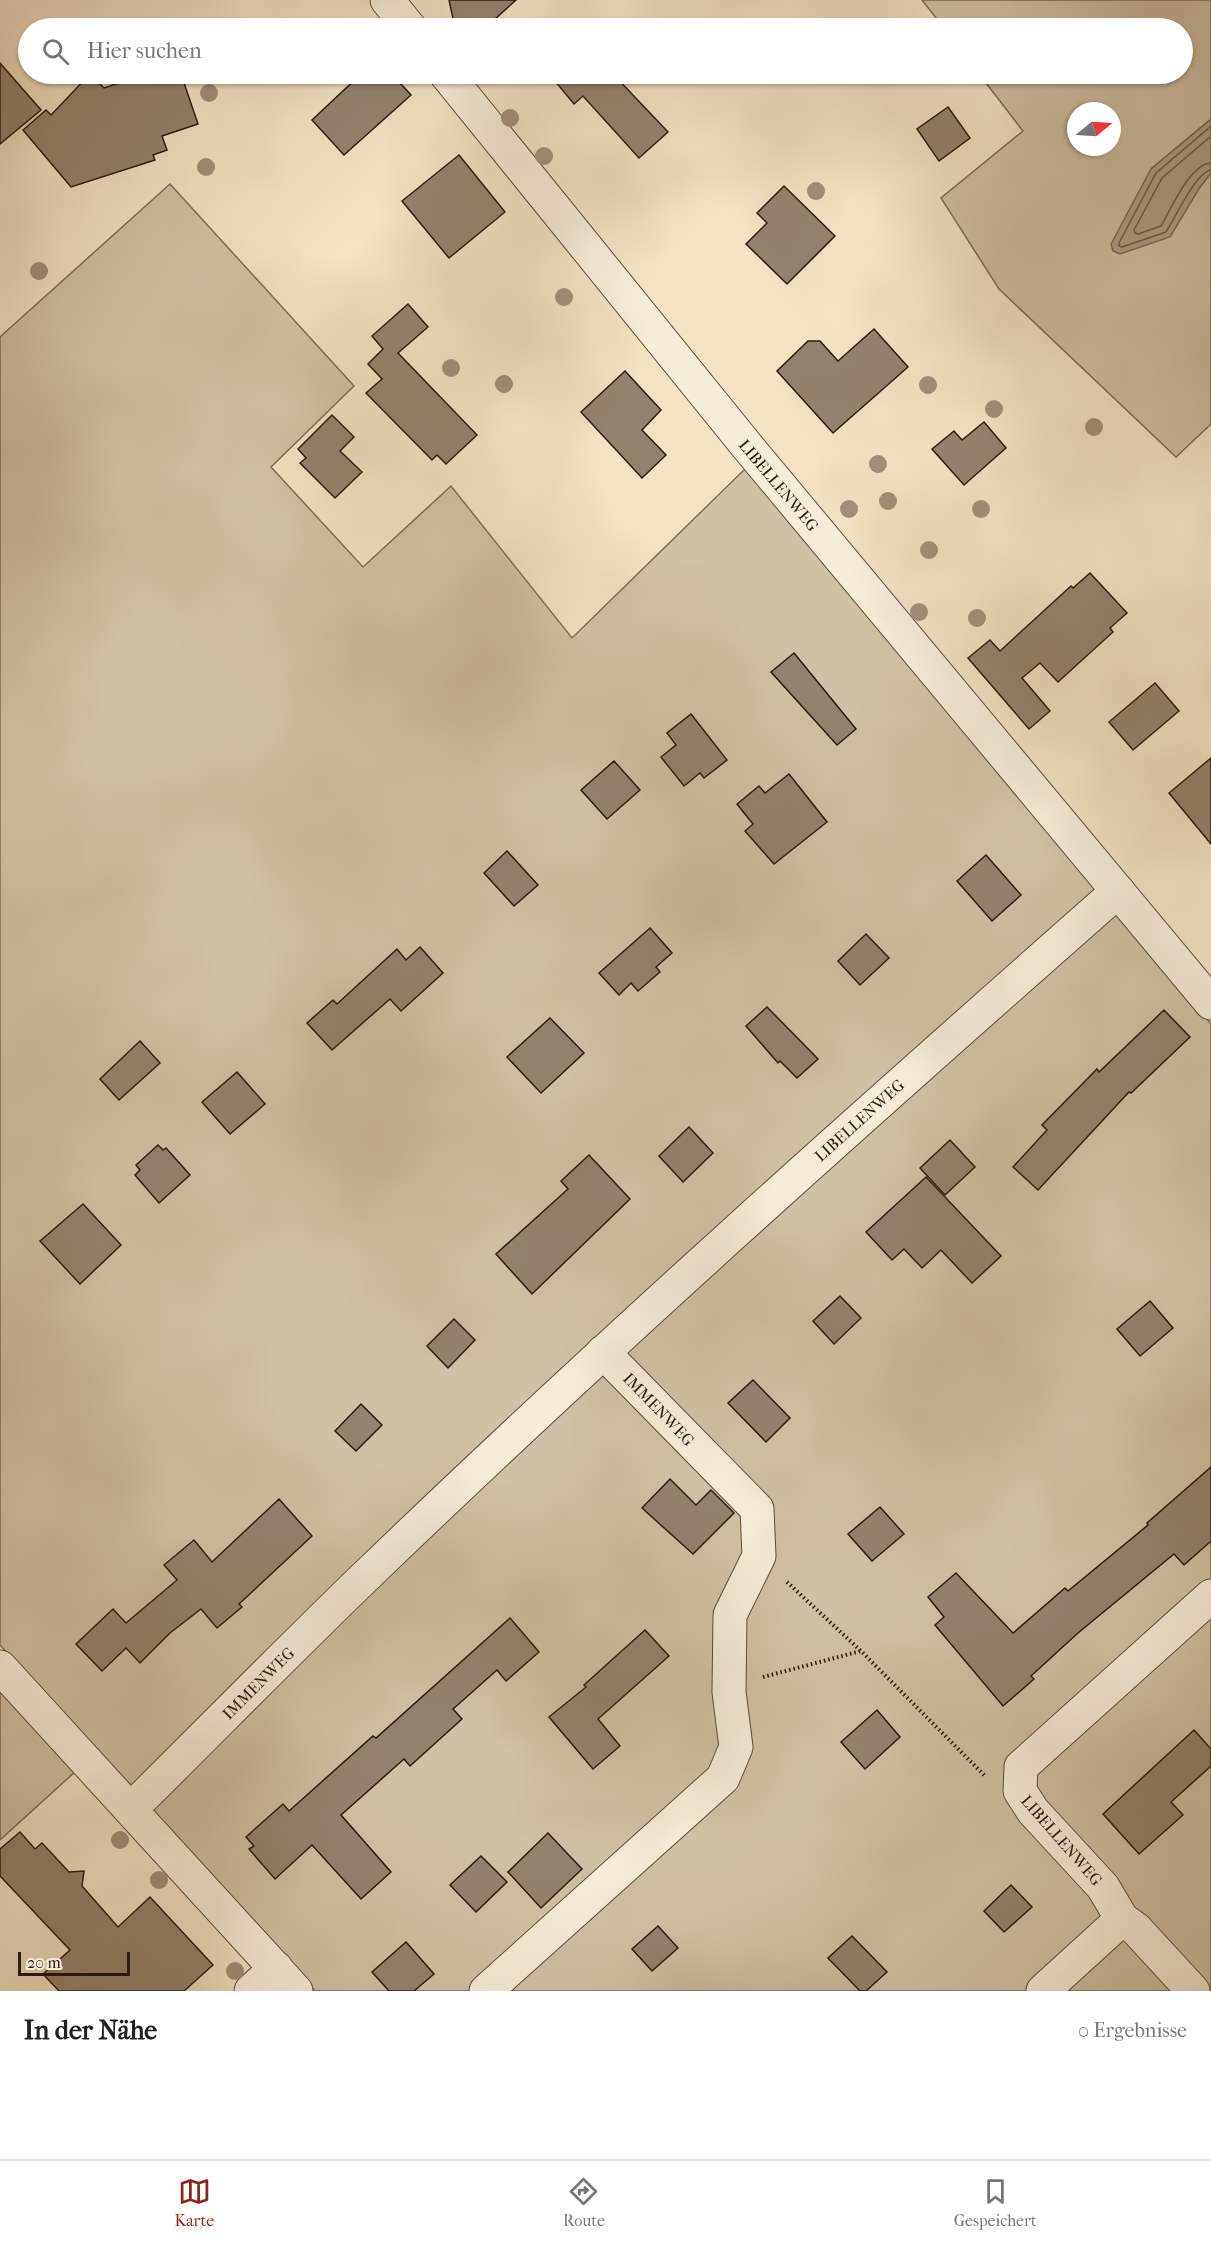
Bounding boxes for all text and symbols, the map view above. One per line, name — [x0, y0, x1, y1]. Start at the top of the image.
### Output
search box — [18, 18, 1193, 84]
icon: search — [39, 35, 72, 68]
text: Hier suchen — [87, 38, 202, 64]
north arrow — [1067, 102, 1121, 156]
street label: LIBELLENWEG — [735, 436, 823, 535]
street label: LIBELLENWEG — [811, 1075, 908, 1166]
street label: IMMENWEG — [619, 1369, 698, 1450]
street label: IMMENWEG — [218, 1643, 298, 1723]
street label: LIBELLENWEG — [1017, 1791, 1106, 1890]
scale bar — [18, 1949, 130, 1976]
text: 20 m — [27, 1953, 61, 1972]
text: In der Nähe — [24, 2015, 157, 2046]
text: 0 Ergebnisse — [1078, 2019, 1187, 2042]
tab: Karte — [174, 2175, 214, 2230]
tab: Route — [563, 2175, 605, 2230]
tab: Gespeichert — [954, 2175, 1037, 2230]

